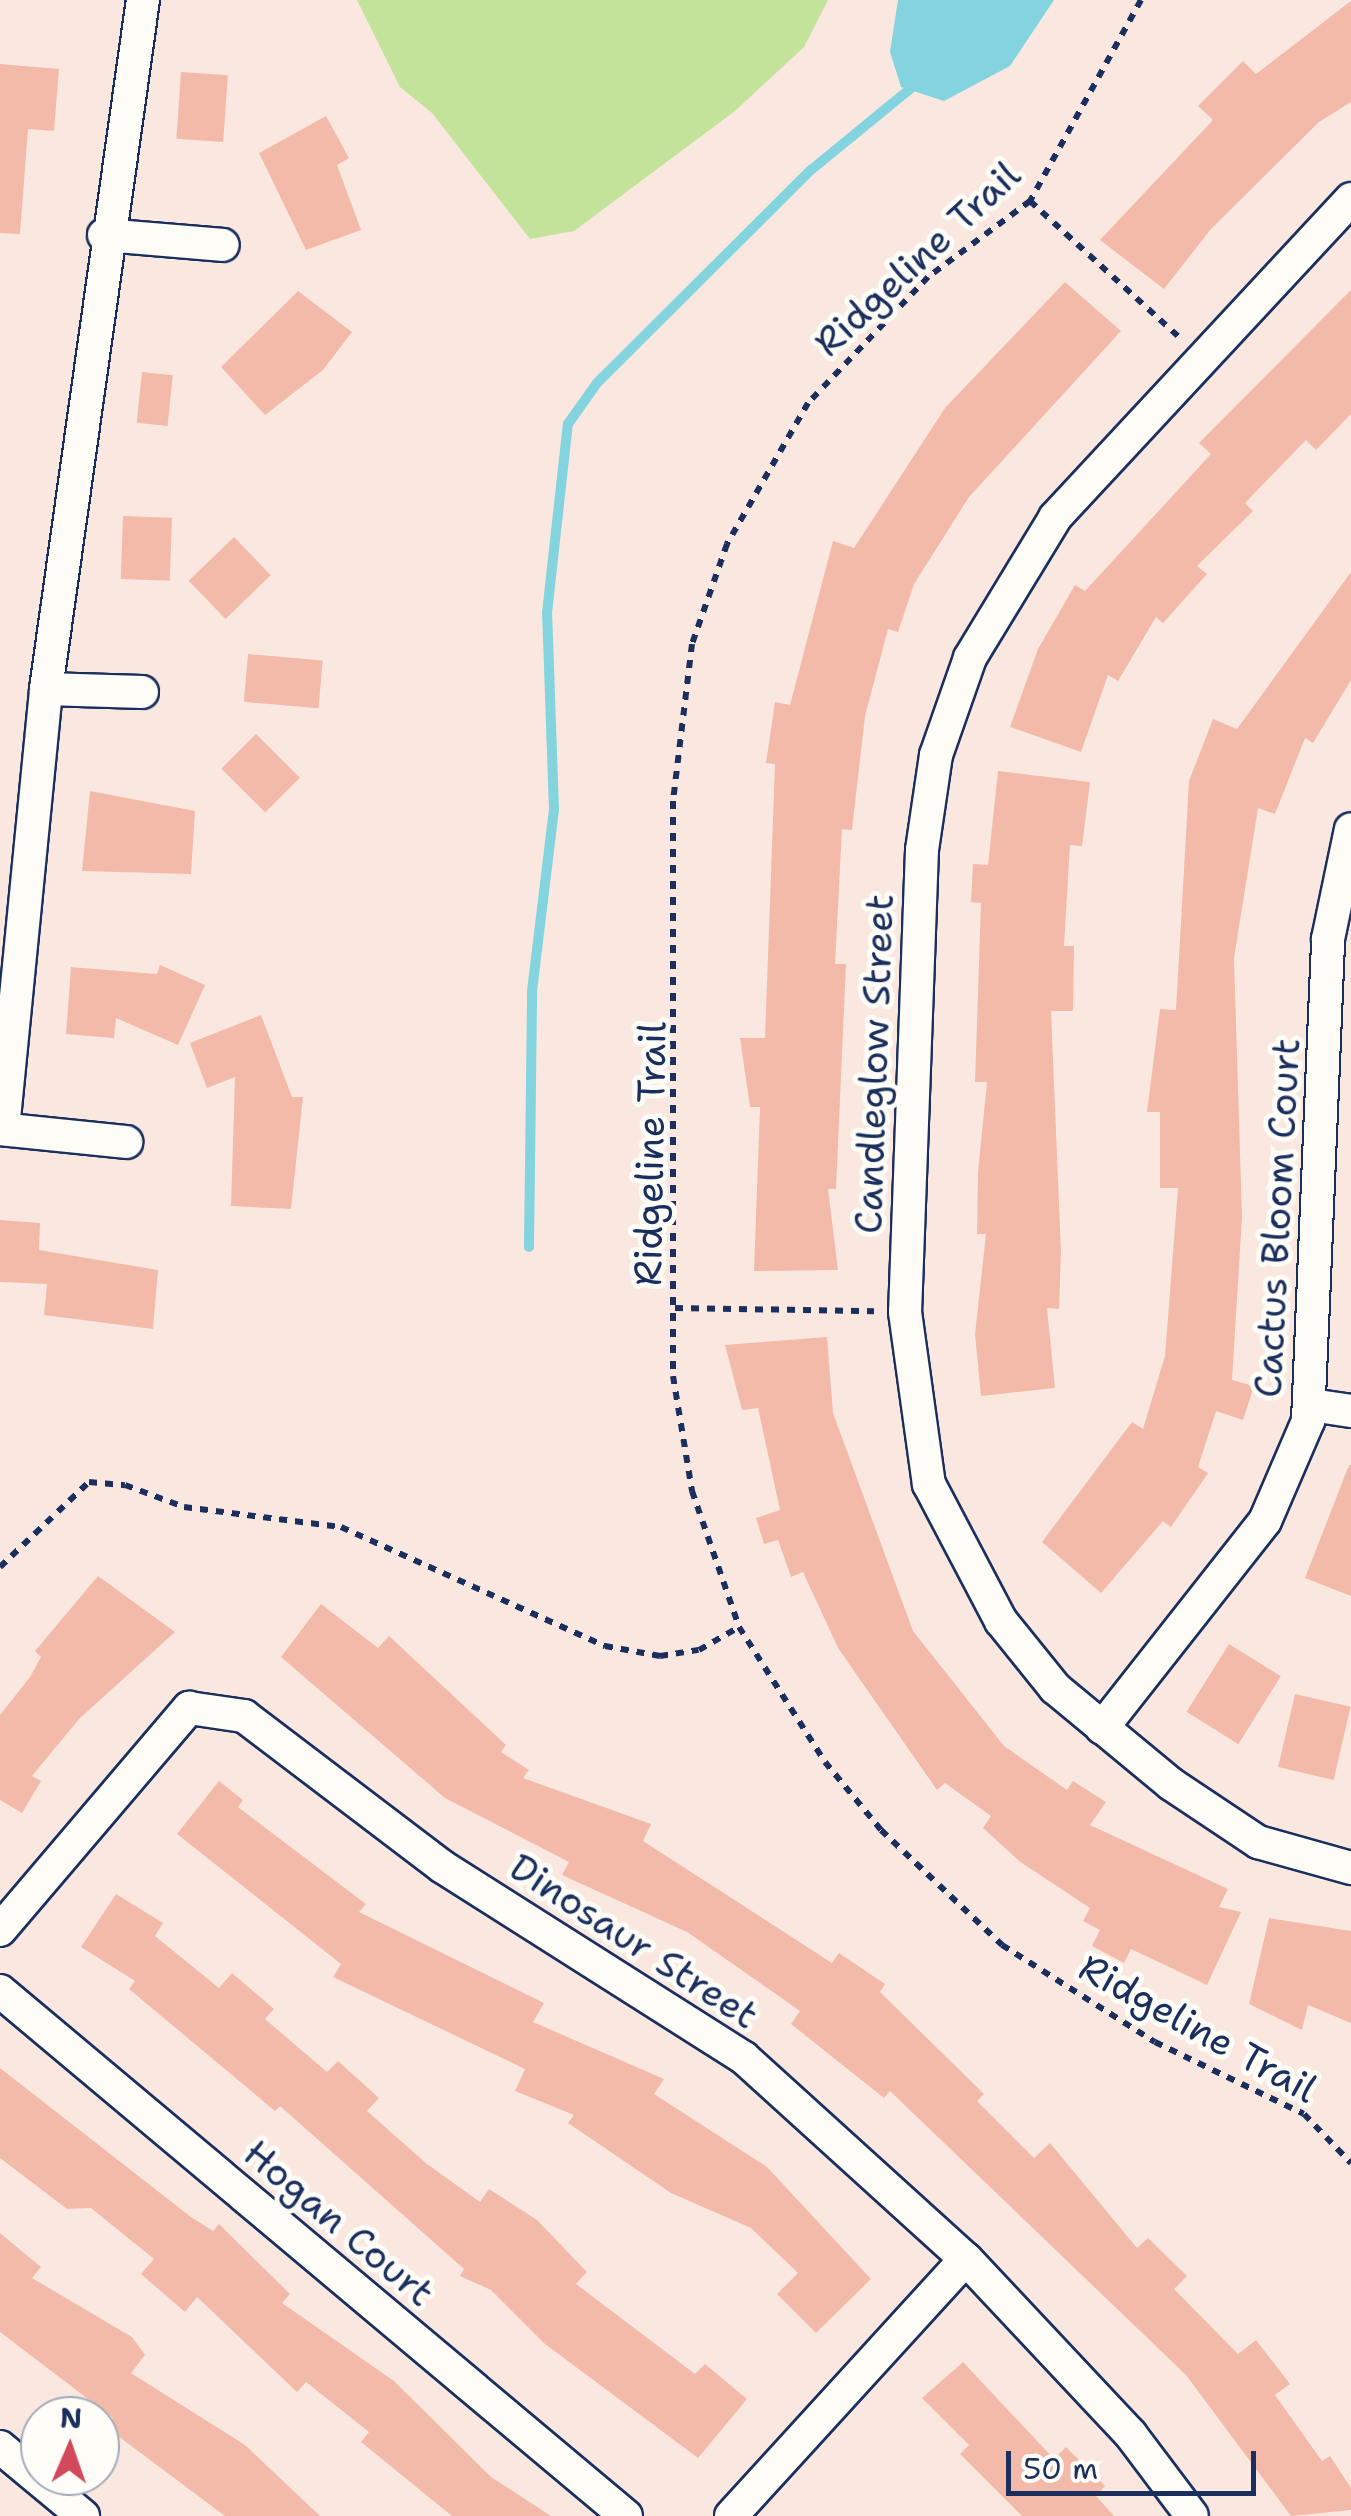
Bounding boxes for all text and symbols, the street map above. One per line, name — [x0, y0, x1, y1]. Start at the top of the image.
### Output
street label: Ridgeline Trail — [805, 152, 1029, 366]
street label: Candleglow Street — [845, 893, 903, 1235]
street label: Ridgeline Trail — [625, 1021, 675, 1287]
street label: Cactus Bloom Court — [1245, 1037, 1309, 1399]
street label: Dinosaur Street — [501, 1844, 767, 2038]
street label: Ridgeline Trail — [1071, 1944, 1325, 2112]
street label: Hogan Court — [235, 2130, 443, 2316]
north arrow — [20, 2396, 120, 2496]
text: N — [59, 2399, 83, 2437]
scale bar — [1011, 2431, 1261, 2493]
text: 50 m — [1023, 2448, 1098, 2489]

